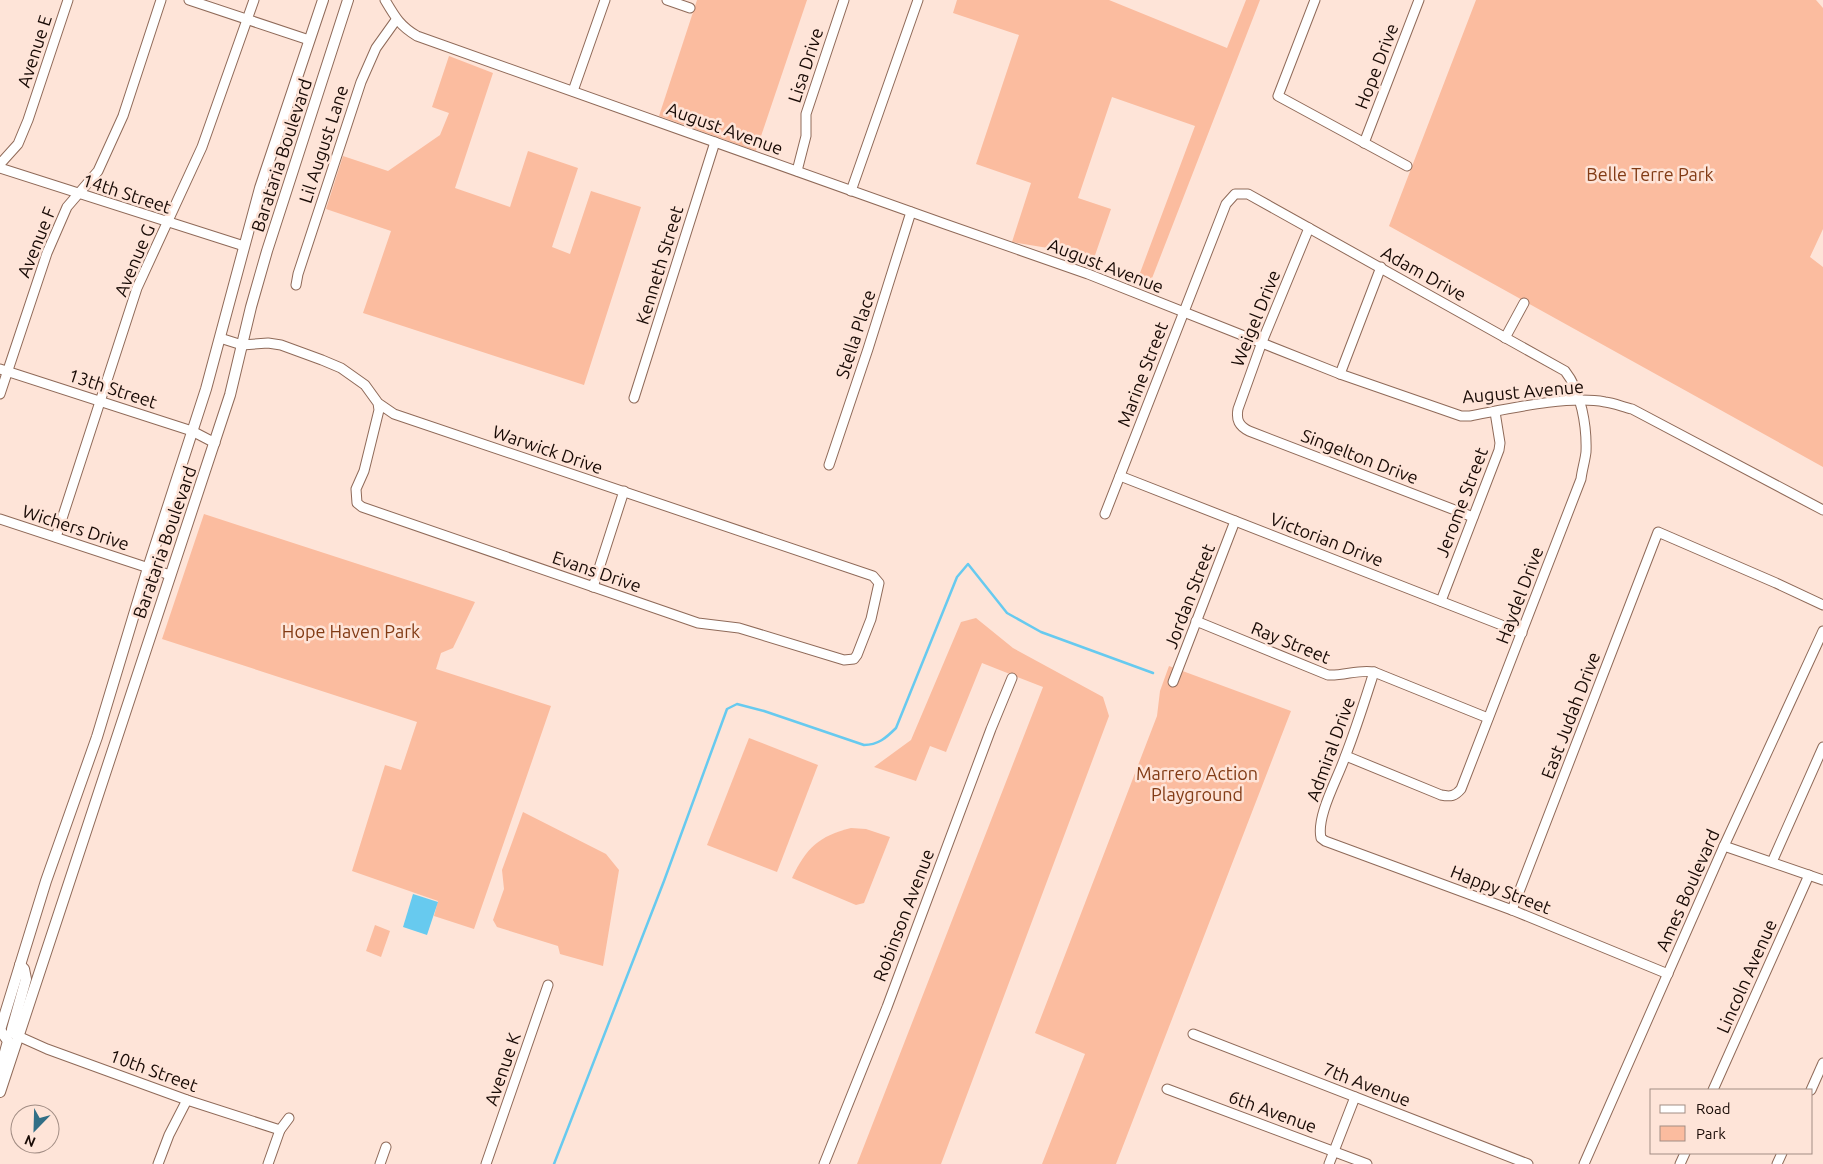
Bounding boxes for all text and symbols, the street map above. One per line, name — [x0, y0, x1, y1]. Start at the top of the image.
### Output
street label: Avenue E — [13, 12, 55, 90]
street label: Hope Drive — [1350, 20, 1402, 112]
street label: Lisa Drive — [784, 25, 826, 105]
street label: Barataria Boulevard — [247, 76, 315, 234]
street label: Lil August Lane — [295, 83, 351, 205]
street label: August Avenue — [664, 98, 786, 158]
park label: Belle Terre Park — [1586, 164, 1714, 184]
street label: 14th Street — [80, 169, 174, 217]
street label: Kenneth Street — [631, 203, 687, 327]
street label: Avenue F — [13, 204, 59, 280]
street label: Avenue G — [110, 221, 158, 299]
street label: August Avenue — [1045, 234, 1167, 296]
street label: Adam Drive — [1378, 242, 1470, 304]
street label: Weigel Drive — [1227, 267, 1283, 369]
street label: Stella Place — [831, 287, 879, 381]
street label: Marine Street — [1113, 319, 1171, 429]
street label: 13th Street — [66, 364, 160, 412]
street label: August Avenue — [1461, 376, 1585, 406]
street label: Warwick Drive — [490, 421, 606, 477]
street label: Singelton Drive — [1299, 425, 1421, 487]
street label: Jerome Street — [1431, 444, 1491, 560]
street label: Barataria Boulevard — [129, 463, 199, 621]
street label: Wichers Drive — [20, 500, 132, 554]
street label: Victorian Drive — [1268, 508, 1386, 570]
street label: Jordan Street — [1160, 541, 1218, 651]
street label: Haydel Drive — [1491, 544, 1547, 646]
street label: Evans Drive — [550, 546, 644, 596]
street label: Ray Street — [1249, 617, 1333, 667]
park label: Hope Haven Park — [282, 621, 420, 641]
street label: East Judah Drive — [1537, 649, 1603, 781]
street label: Admiral Drive — [1302, 694, 1358, 804]
park label: Marrero Action Playground — [1136, 763, 1258, 804]
street label: Ames Boulevard — [1651, 826, 1723, 954]
street label: Robinson Avenue — [869, 846, 937, 984]
street label: Happy Street — [1448, 861, 1554, 917]
street label: Lincoln Avenue — [1712, 916, 1780, 1036]
street label: Avenue K — [480, 1030, 524, 1108]
street label: 10th Street — [107, 1045, 201, 1095]
street label: 7th Avenue — [1320, 1058, 1414, 1110]
street label: 6th Avenue — [1226, 1086, 1320, 1136]
legend — [1650, 1089, 1813, 1154]
text: Road — [1696, 1100, 1731, 1117]
north arrow — [10, 1104, 60, 1154]
text: Park — [1696, 1125, 1726, 1142]
text: N — [22, 1132, 38, 1150]

